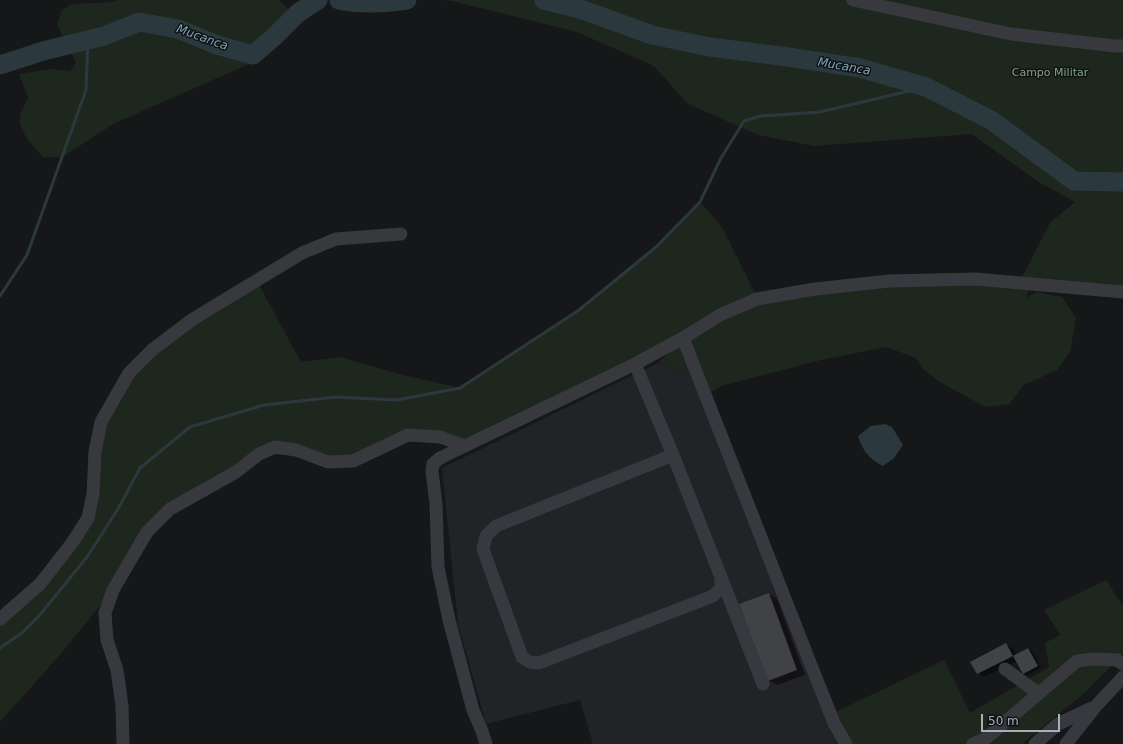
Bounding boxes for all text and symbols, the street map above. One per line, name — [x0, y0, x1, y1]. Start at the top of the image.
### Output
water label: Mucanca — [174, 22, 230, 54]
water label: Mucanca — [816, 55, 872, 79]
park label: Campo Militar — [1012, 66, 1088, 80]
scale bar — [983, 706, 1062, 732]
text: 50 m — [988, 714, 1019, 728]

